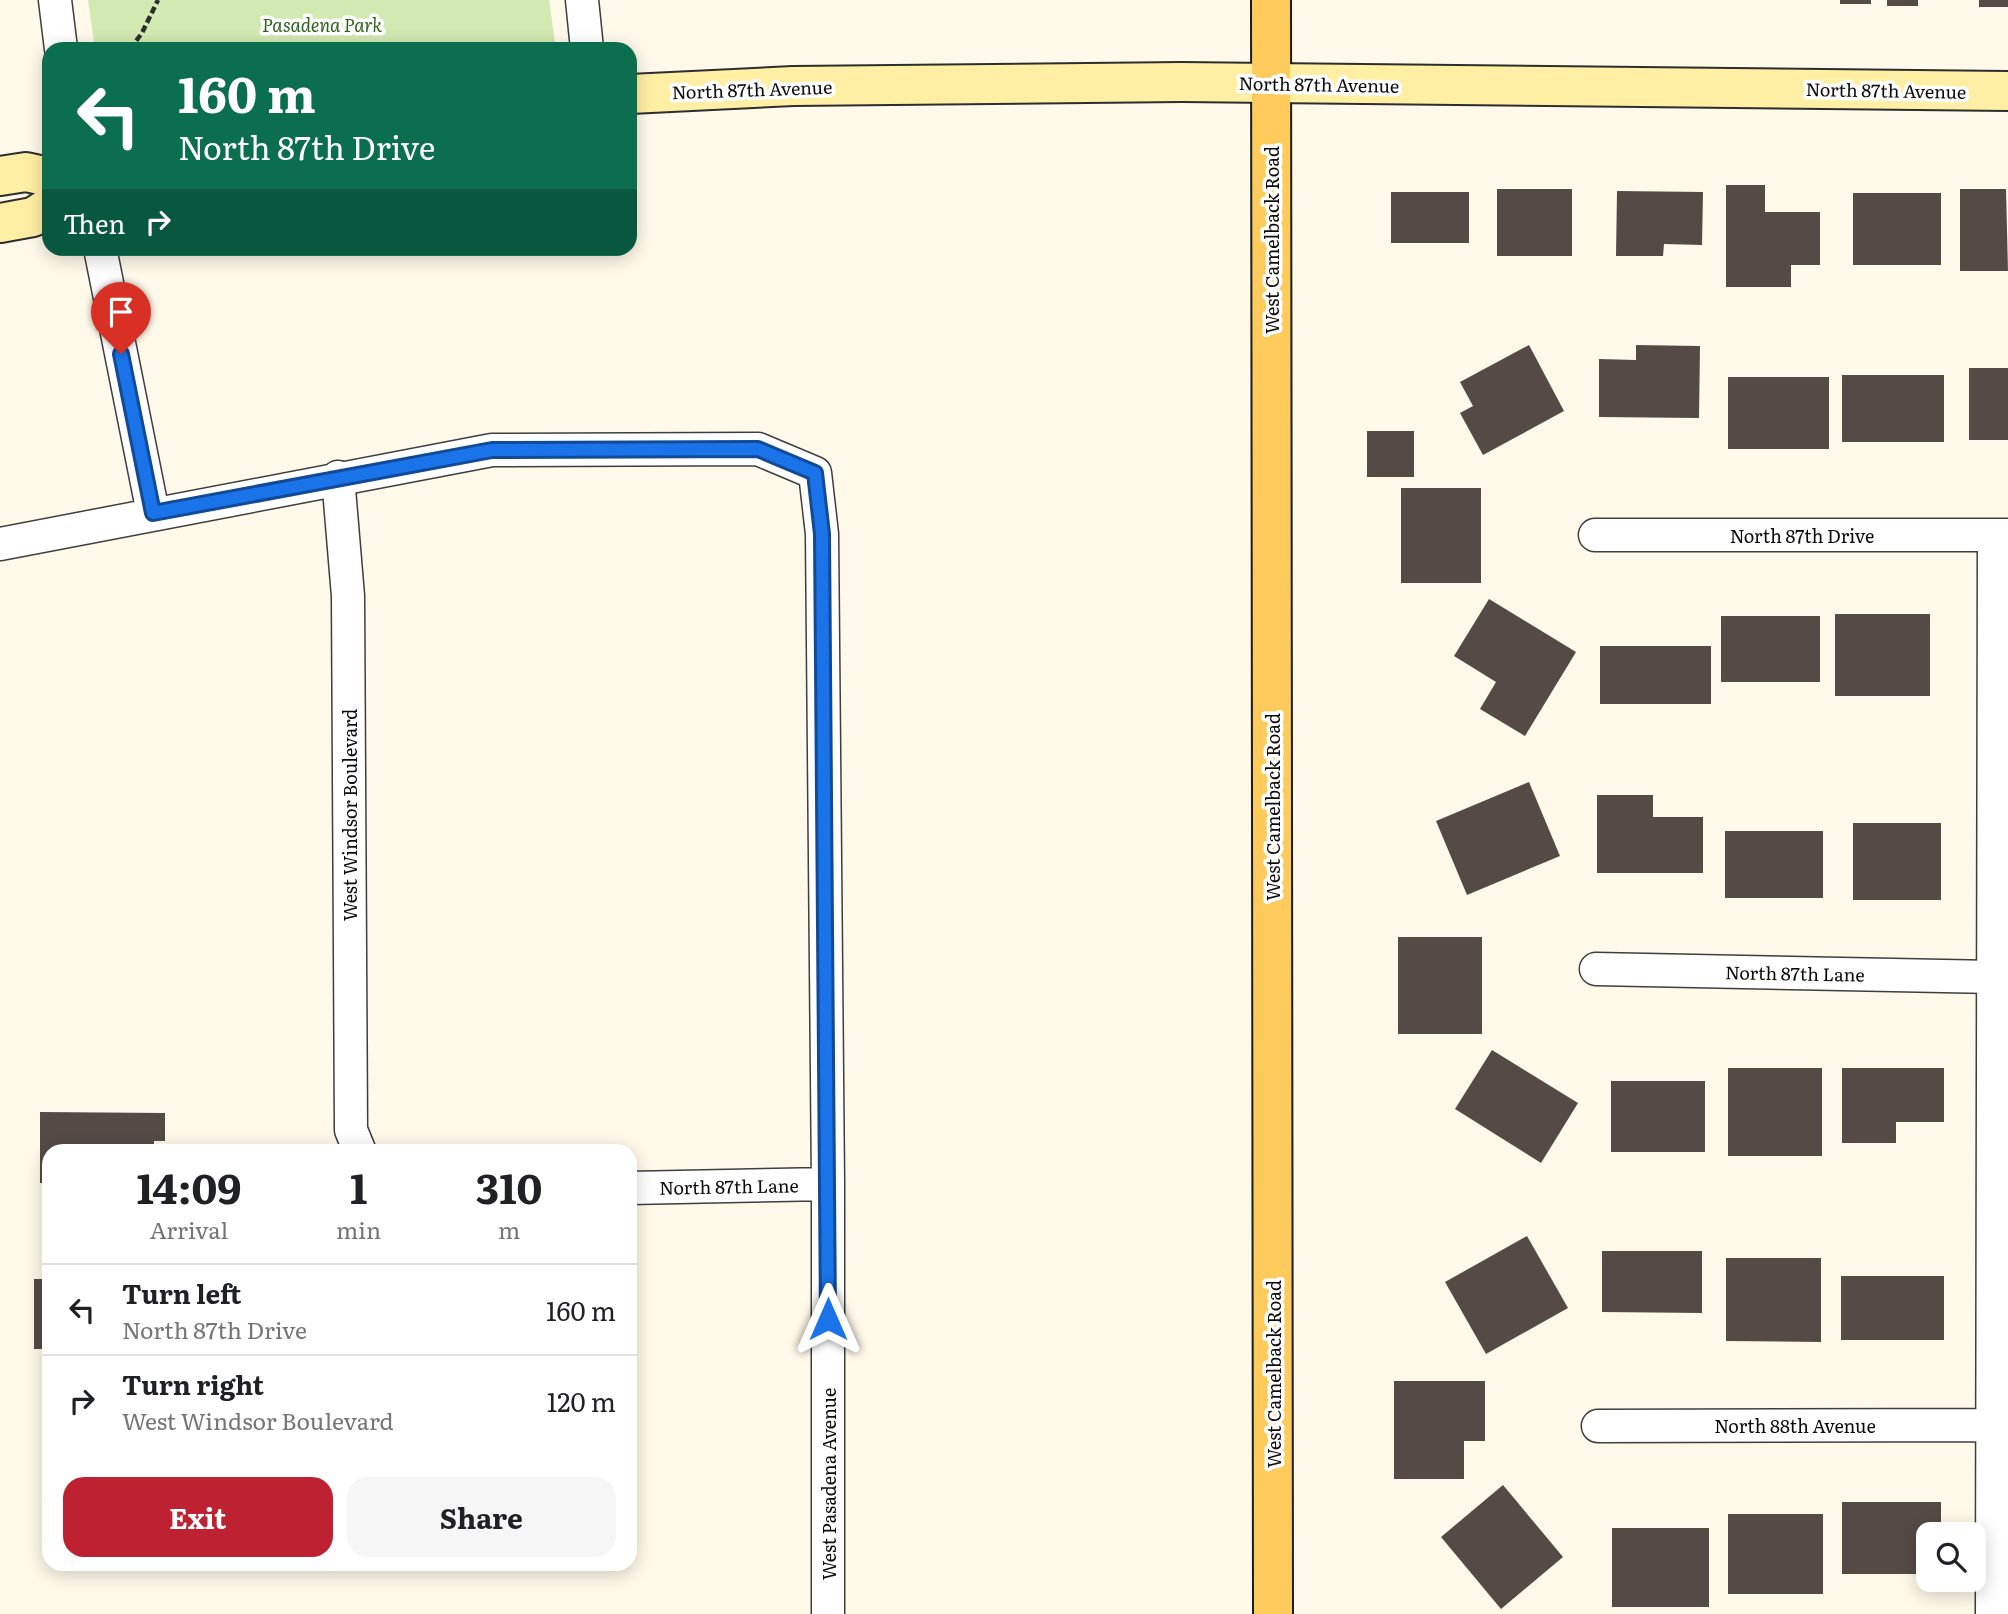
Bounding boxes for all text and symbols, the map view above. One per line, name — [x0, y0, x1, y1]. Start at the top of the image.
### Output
park label: Pasadena Park — [262, 11, 382, 38]
text: 160 m — [178, 55, 316, 128]
street label: North 87th Avenue — [1238, 69, 1400, 99]
icon: left — [63, 70, 154, 161]
street label: North 87th Avenue — [671, 73, 833, 105]
street label: North 87th Avenue — [1805, 75, 1967, 105]
text: North 87th Drive — [178, 122, 435, 170]
street label: West Camelback Road — [1258, 146, 1285, 334]
text: Then — [63, 203, 125, 242]
icon: right — [139, 203, 177, 241]
pin — [91, 282, 151, 354]
icon: arrive — [102, 293, 140, 331]
street label: North 87th Drive — [1730, 522, 1874, 549]
street label: West Windsor Boulevard — [336, 709, 363, 921]
street label: West Camelback Road — [1259, 713, 1286, 901]
street label: North 87th Lane — [1725, 958, 1865, 988]
text: 14:09 — [137, 1155, 242, 1217]
text: 1 — [350, 1155, 367, 1217]
text: 310 — [476, 1155, 542, 1217]
street label: North 87th Lane — [659, 1171, 799, 1201]
text: Arrival — [150, 1212, 228, 1246]
text: min — [336, 1212, 381, 1246]
text: m — [498, 1212, 520, 1246]
text: Turn left — [122, 1273, 241, 1312]
street label: West Camelback Road — [1260, 1280, 1287, 1468]
position arrow — [791, 1282, 865, 1356]
text: 160 m — [546, 1290, 616, 1329]
icon: left — [63, 1291, 101, 1329]
text: North 87th Drive — [122, 1312, 307, 1346]
text: Turn right — [122, 1364, 264, 1403]
text: 120 m — [547, 1381, 616, 1420]
icon: right — [63, 1382, 101, 1420]
street label: West Pasadena Avenue — [815, 1388, 842, 1580]
text: West Windsor Boulevard — [122, 1403, 394, 1437]
street label: North 88th Avenue — [1714, 1412, 1876, 1439]
button: Exit — [63, 1477, 333, 1557]
button: Share — [347, 1477, 616, 1557]
map controls — [1916, 1522, 1986, 1592]
button: search — [1916, 1522, 1986, 1592]

